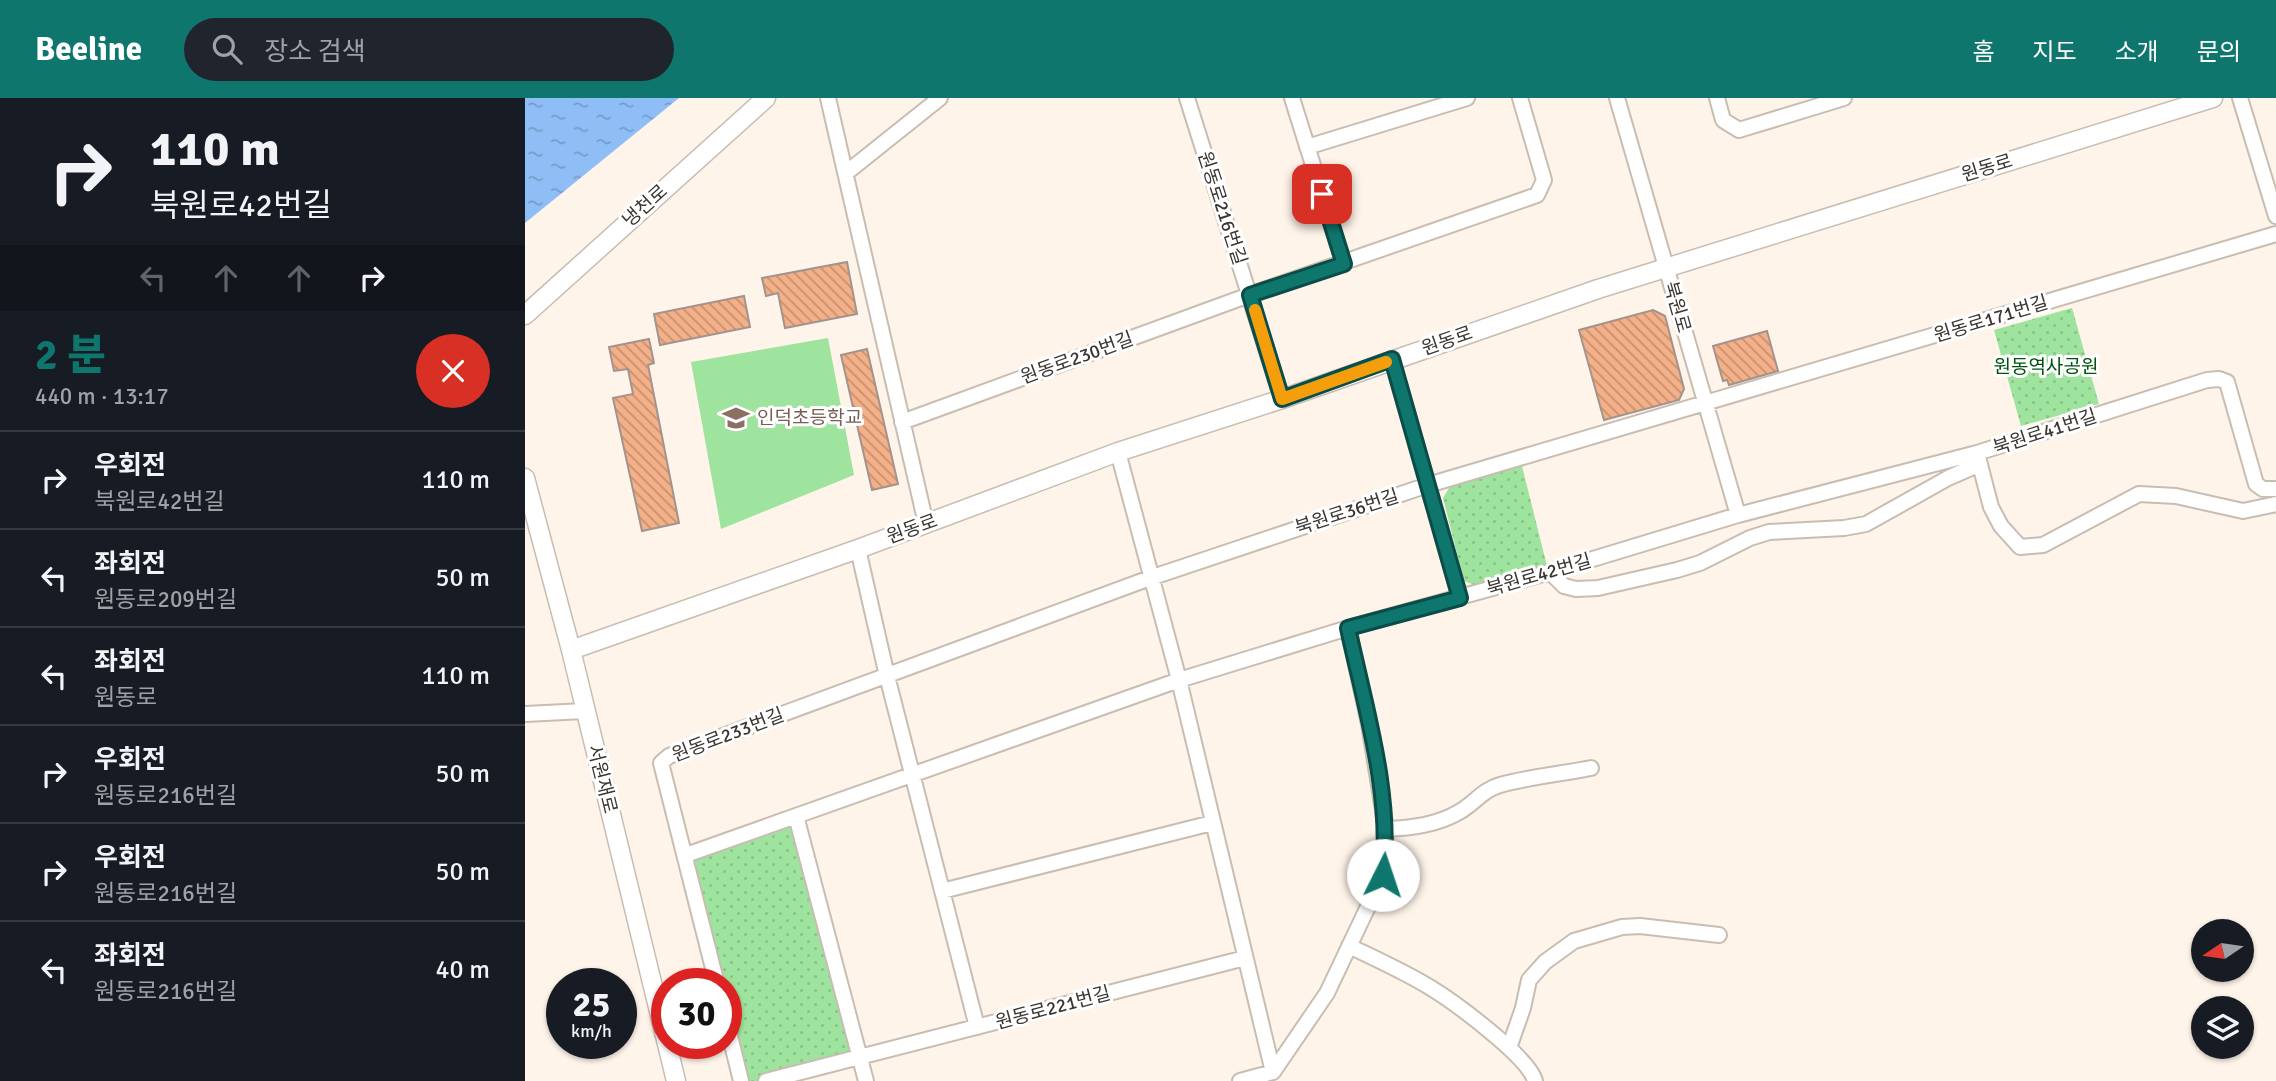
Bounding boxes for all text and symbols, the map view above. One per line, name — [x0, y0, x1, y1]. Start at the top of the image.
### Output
search box — [184, 18, 674, 81]
text: Beeline — [35, 29, 142, 70]
icon: search — [208, 30, 246, 68]
text: 장소 검색 — [264, 36, 366, 68]
text: 홈 — [1972, 37, 1994, 67]
text: 지도 — [2032, 37, 2077, 67]
text: 소개 — [2115, 37, 2159, 67]
text: 문의 — [2197, 37, 2241, 67]
text: 110 m — [150, 119, 280, 179]
icon: right — [35, 126, 126, 217]
street label: 원동로216번길 — [1192, 148, 1252, 268]
street label: 원동로 — [1958, 149, 2016, 187]
pin — [1292, 164, 1352, 224]
icon: arrive — [1303, 175, 1341, 213]
street label: 냉천로 — [617, 180, 673, 232]
text: 북원로42번길 — [150, 186, 332, 225]
icon: left — [134, 259, 172, 297]
icon: ahead — [207, 259, 245, 297]
icon: ahead — [280, 259, 318, 297]
icon: right — [353, 259, 391, 297]
street label: 북원로 — [1658, 278, 1696, 336]
street label: 원동로171번길 — [1931, 290, 2051, 348]
street label: 원동로 — [1418, 321, 1476, 361]
street label: 원동로230번길 — [1017, 327, 1137, 389]
text: 2 분 — [35, 330, 106, 381]
button: close — [416, 334, 490, 408]
park label: 원동역사공원 — [1994, 355, 2098, 379]
text: 440 m · 13:17 — [35, 382, 169, 411]
school or university icon: 인덕초등학교 — [721, 403, 751, 433]
street label: 북원로41번길 — [1990, 404, 2100, 460]
place label: 인덕초등학교 — [757, 406, 862, 430]
text: 우회전 — [94, 450, 166, 482]
icon: right — [35, 461, 73, 499]
text: 110 m — [421, 464, 490, 496]
street label: 북원로36번길 — [1292, 484, 1402, 540]
text: 북원로42번길 — [94, 487, 225, 516]
street label: 원동로 — [883, 509, 941, 549]
text: 좌회전 — [94, 548, 166, 580]
street label: 북원로42번길 — [1484, 549, 1594, 601]
icon: left — [35, 559, 73, 597]
text: 50 m — [435, 562, 490, 594]
text: 원동로209번길 — [94, 585, 237, 614]
text: 좌회전 — [94, 646, 166, 678]
icon: left — [35, 657, 73, 695]
text: 110 m — [421, 660, 490, 692]
text: 원동로 — [94, 683, 157, 712]
street label: 원동로233번길 — [669, 703, 787, 767]
street label: 서원재로 — [582, 742, 622, 816]
text: 우회전 — [94, 744, 166, 776]
icon: right — [35, 755, 73, 793]
text: 50 m — [435, 758, 490, 790]
text: 원동로216번길 — [94, 781, 237, 810]
position arrow — [1346, 838, 1420, 912]
text: 우회전 — [94, 842, 166, 874]
icon: right — [35, 853, 73, 891]
text: 50 m — [435, 856, 490, 888]
text: 원동로216번길 — [94, 879, 237, 908]
north arrow — [2191, 919, 2254, 982]
map controls — [2191, 919, 2254, 1059]
text: 좌회전 — [94, 940, 166, 972]
icon: left — [35, 951, 73, 989]
text: 40 m — [435, 954, 490, 986]
speed limit sign: 30 — [651, 968, 742, 1059]
text: 원동로216번길 — [94, 977, 237, 1006]
street label: 원동로221번길 — [993, 981, 1113, 1035]
text: 25 — [573, 983, 610, 1026]
button: layers — [2191, 996, 2254, 1059]
text: km/h — [571, 1020, 612, 1042]

